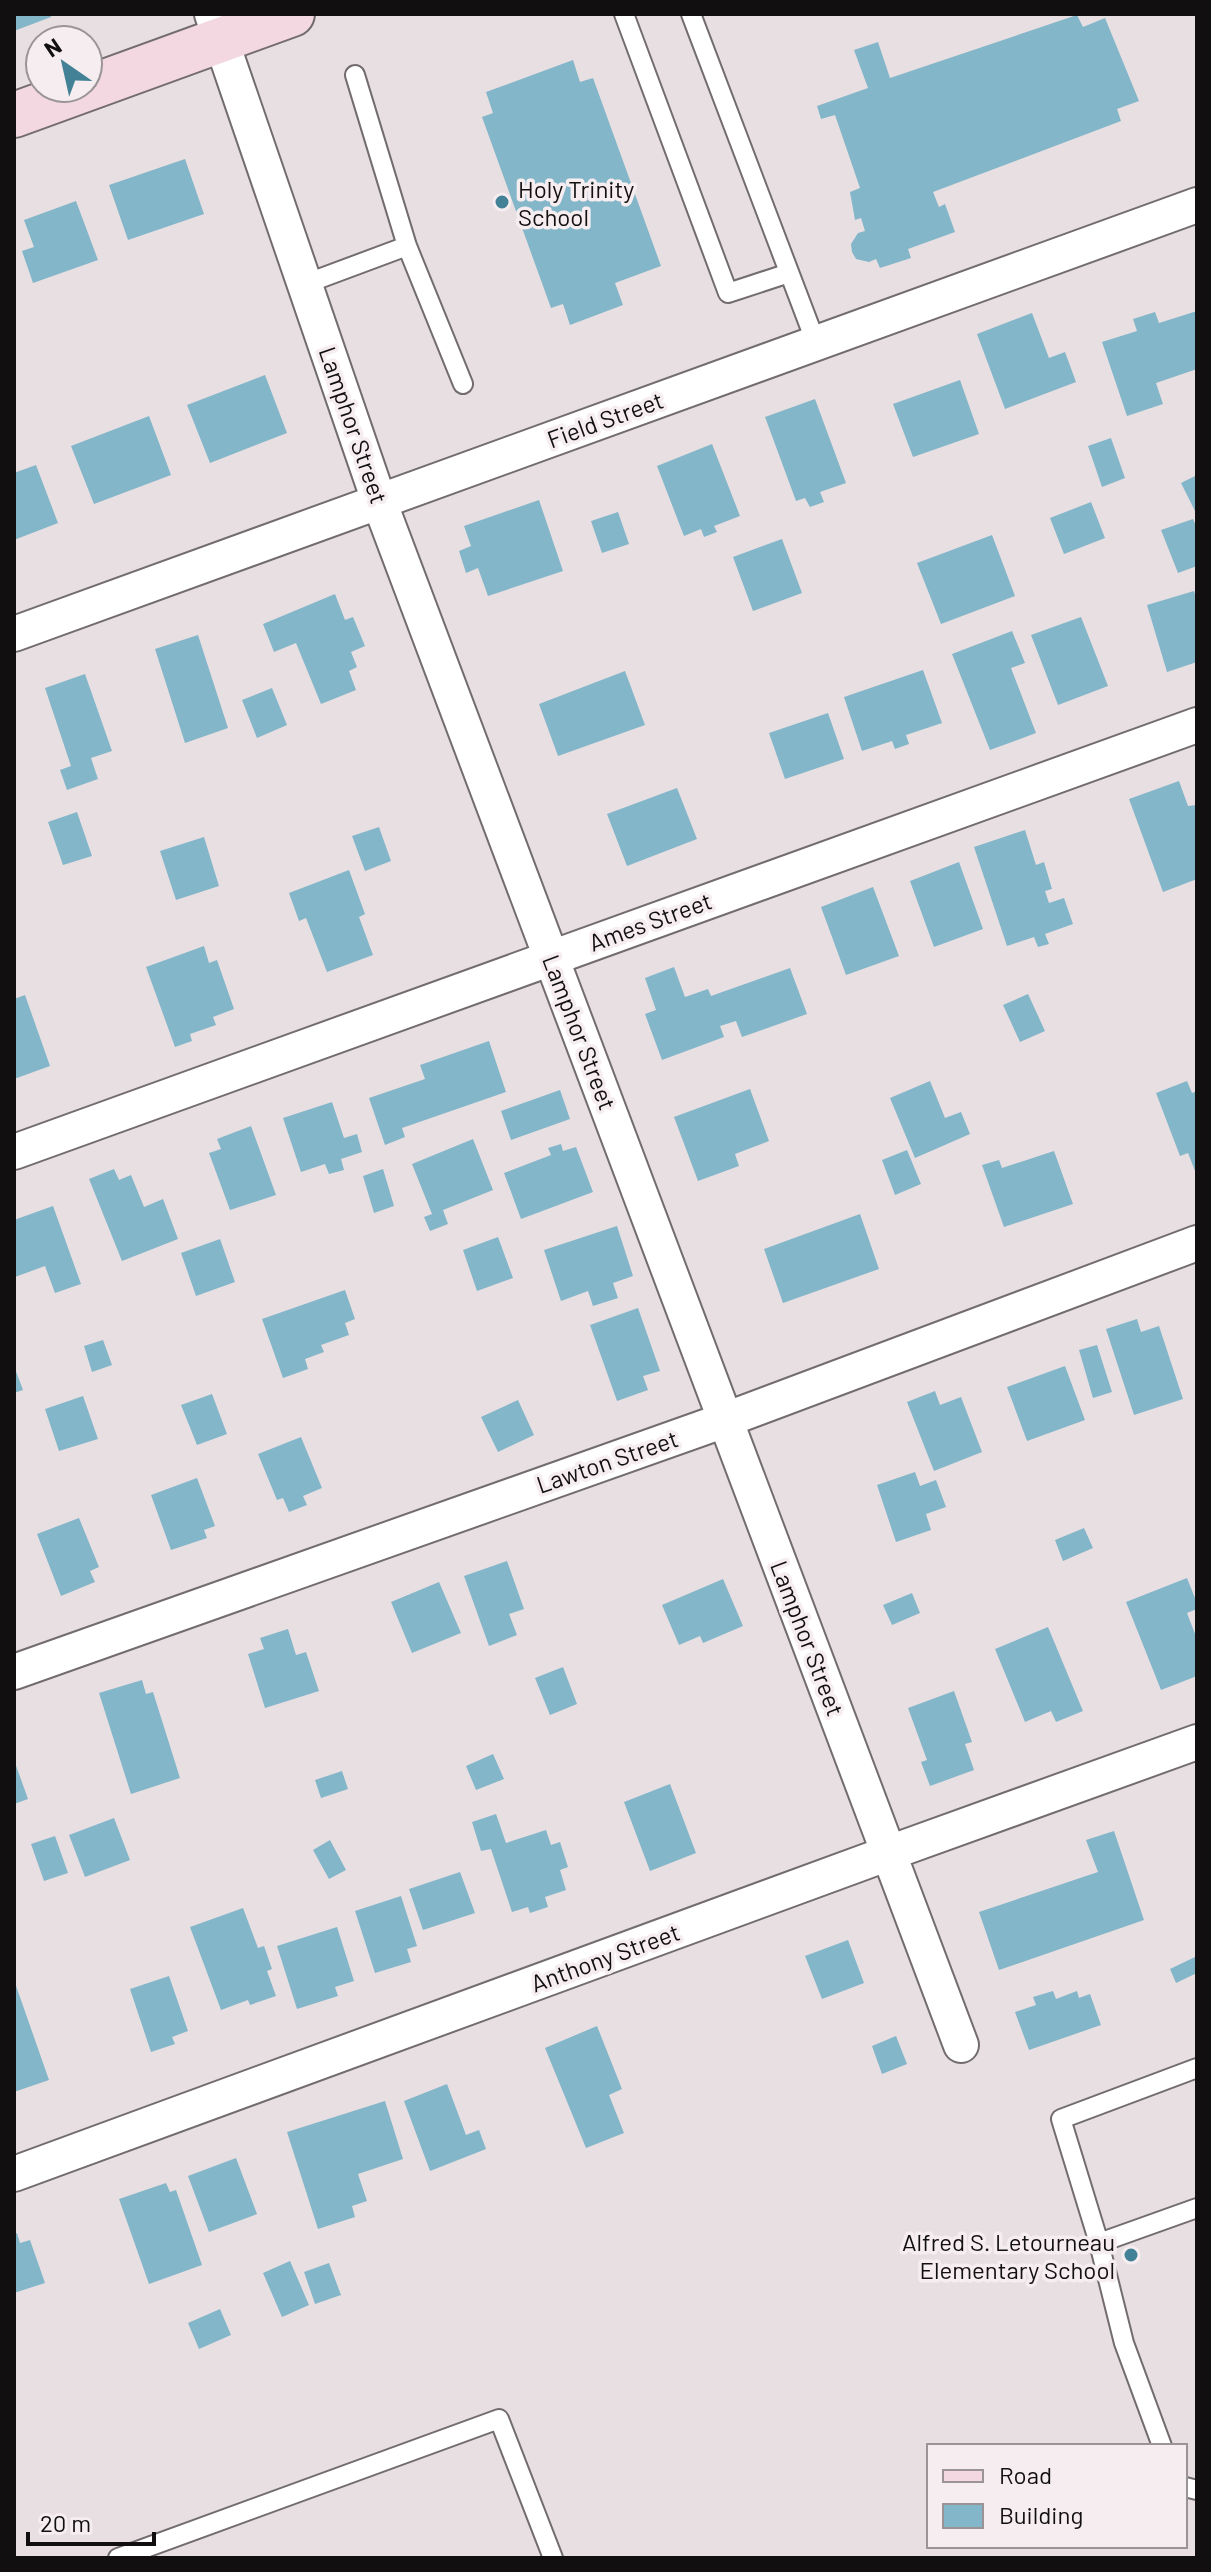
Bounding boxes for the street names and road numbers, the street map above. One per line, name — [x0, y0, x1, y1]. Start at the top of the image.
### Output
street label: Lamphor Street — [314, 343, 394, 507]
street label: Field Street — [543, 385, 667, 453]
street label: Ames Street — [585, 885, 715, 957]
street label: Lamphor Street — [537, 950, 623, 1114]
street label: Lawton Street — [532, 1423, 682, 1499]
street label: Lamphor Street — [765, 1556, 851, 1720]
street label: Anthony Street — [527, 1917, 683, 1997]

